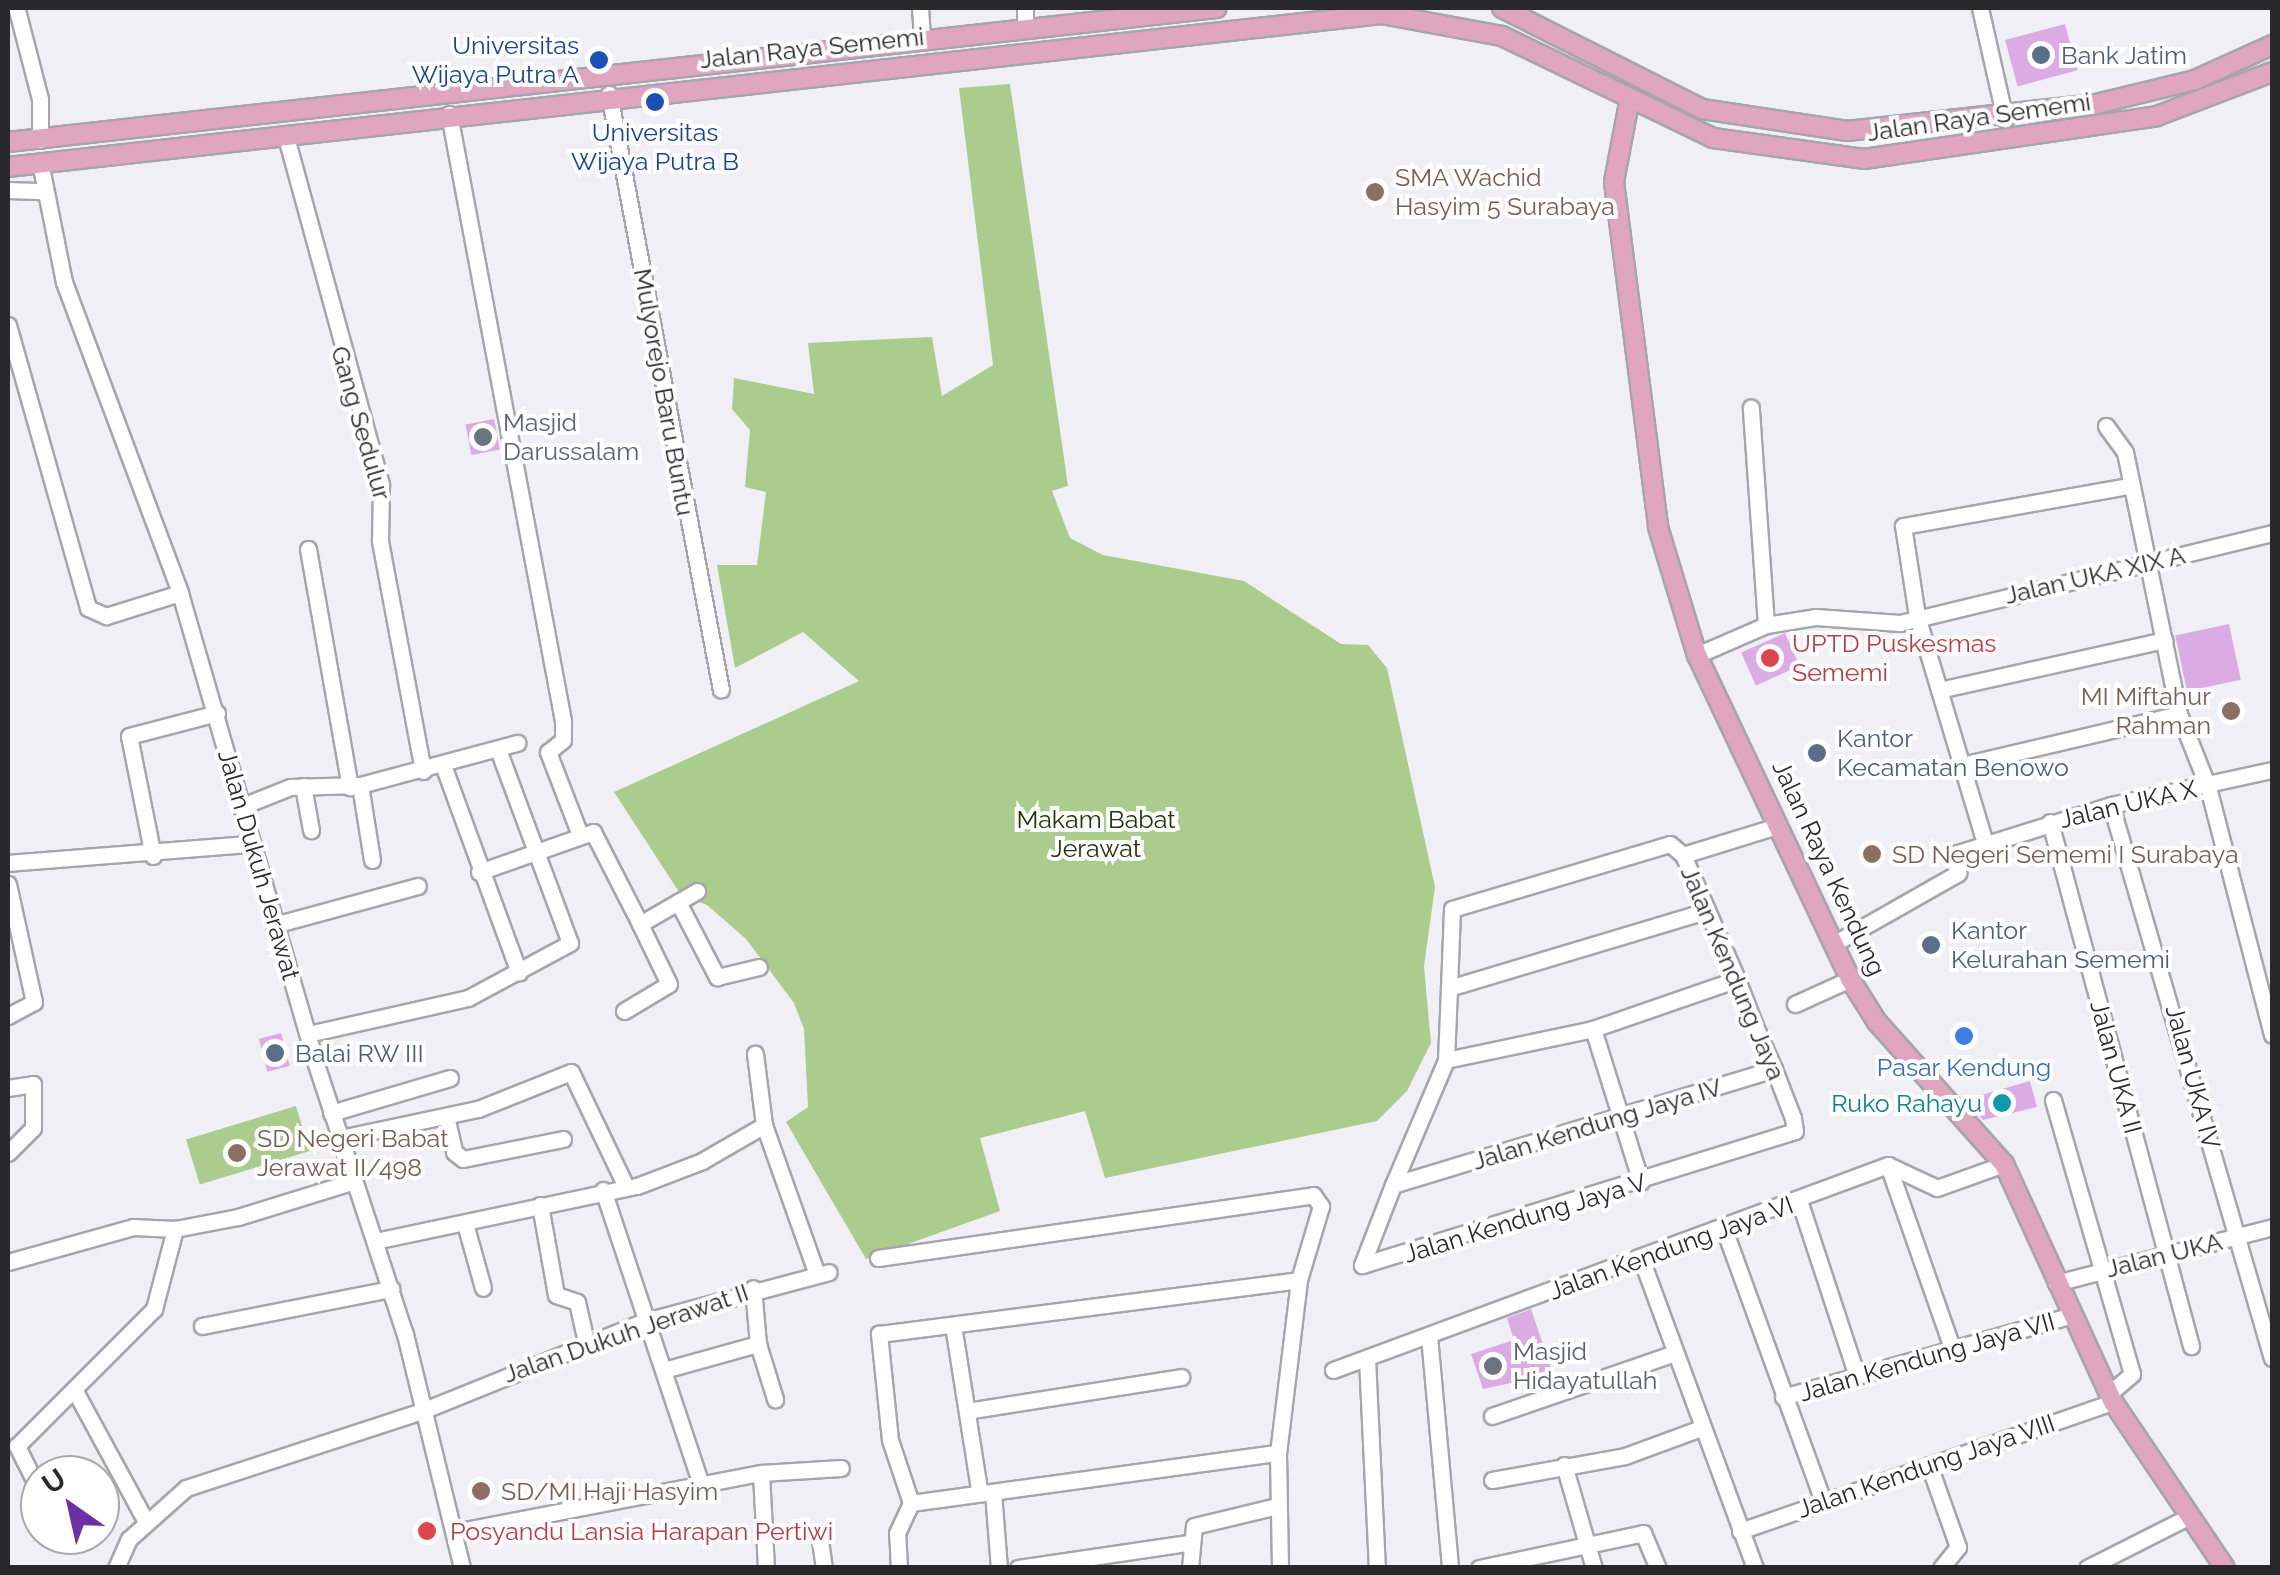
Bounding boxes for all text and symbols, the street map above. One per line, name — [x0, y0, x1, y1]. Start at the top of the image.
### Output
street label: Jalan Raya Sememi — [698, 21, 926, 75]
place label: Universitas Wijaya Putra A — [411, 31, 579, 90]
place label: Bank Jatim — [2061, 40, 2188, 70]
marker: Bank Jatim — [2030, 44, 2052, 66]
marker: Universitas Wijaya Putra A — [588, 49, 610, 71]
street label: Jalan Raya Sememi — [1865, 86, 2093, 148]
marker: Universitas Wijaya Putra B — [644, 91, 666, 113]
place label: Universitas Wijaya Putra B — [571, 118, 739, 177]
place label: SMA Wachid Hasyim 5 Surabaya — [1395, 163, 1615, 222]
marker: SMA Wachid Hasyim 5 Surabaya — [1364, 181, 1386, 203]
street label: Mulyorejo Baru Buntu — [627, 266, 701, 518]
street label: Gang Sedulur — [325, 343, 397, 503]
place label: Masjid Darussalam — [503, 408, 639, 467]
marker: Masjid Darussalam — [472, 426, 494, 448]
street label: Jalan UKA XIX A — [2001, 539, 2189, 611]
place label: UPTD Puskesmas Sememi — [1792, 629, 1996, 688]
marker: UPTD Puskesmas Sememi — [1757, 645, 1783, 671]
place label: MI Miftahur Rahman — [2081, 682, 2211, 741]
marker: MI Miftahur Rahman — [2220, 700, 2242, 722]
place label: Kantor Kecamatan Benowo — [1837, 724, 2069, 783]
marker: Kantor Kecamatan Benowo — [1806, 742, 1828, 764]
street label: Jalan Dukuh Jerawat — [212, 746, 306, 984]
street label: Jalan Raya Kendung — [1766, 755, 1892, 981]
street label: Jalan UKA X — [2056, 774, 2200, 834]
park label: Makam Babat Jerawat — [1016, 805, 1176, 864]
place label: SD Negeri Sememi I Surabaya — [1892, 839, 2239, 869]
marker: SD Negeri Sememi I Surabaya — [1861, 843, 1883, 865]
street label: Jalan Kendung Jaya — [1674, 861, 1792, 1085]
place label: Kantor Kelurahan Sememi — [1951, 916, 2170, 975]
marker: Kantor Kelurahan Sememi — [1920, 934, 1942, 956]
street label: Jalan UKA II — [2084, 997, 2148, 1137]
street label: Jalan UKA IV — [2159, 1002, 2227, 1152]
marker: Pasar Kendung — [1953, 1025, 1975, 1047]
place label: Balai RW III — [295, 1038, 424, 1068]
marker: Balai RW III — [264, 1042, 286, 1064]
place label: Pasar Kendung — [1877, 1052, 2051, 1082]
street label: Jalan Kendung Jaya IV — [1468, 1072, 1726, 1176]
place label: Ruko Rahayu — [1831, 1088, 1982, 1118]
marker: Ruko Rahayu — [1991, 1092, 2013, 1114]
place label: SD Negeri Babat Jerawat II/498 — [257, 1124, 449, 1183]
marker: SD Negeri Babat Jerawat II/498 — [226, 1142, 248, 1164]
street label: Jalan Kendung Jaya V — [1399, 1167, 1651, 1269]
street label: Jalan Kendung Jaya VI — [1544, 1190, 1798, 1306]
street label: Jalan UKA — [2103, 1226, 2225, 1284]
street label: Jalan Dukuh Jerawat II — [499, 1277, 753, 1389]
street label: Jalan Kendung Jaya VII — [1795, 1306, 2059, 1408]
place label: Masjid Hidayatullah — [1513, 1337, 1657, 1396]
marker: Masjid Hidayatullah — [1482, 1355, 1504, 1377]
street label: Jalan Kendung Jaya VIII — [1793, 1408, 2059, 1524]
north arrow — [20, 1455, 120, 1555]
text: U — [36, 1462, 72, 1501]
place label: SD/MI Haji Hasyim — [501, 1476, 718, 1506]
marker: SD/MI Haji Hasyim — [470, 1480, 492, 1502]
place label: Posyandu Lansia Harapan Pertiwi — [450, 1516, 833, 1546]
marker: Posyandu Lansia Harapan Pertiwi — [414, 1518, 440, 1544]

